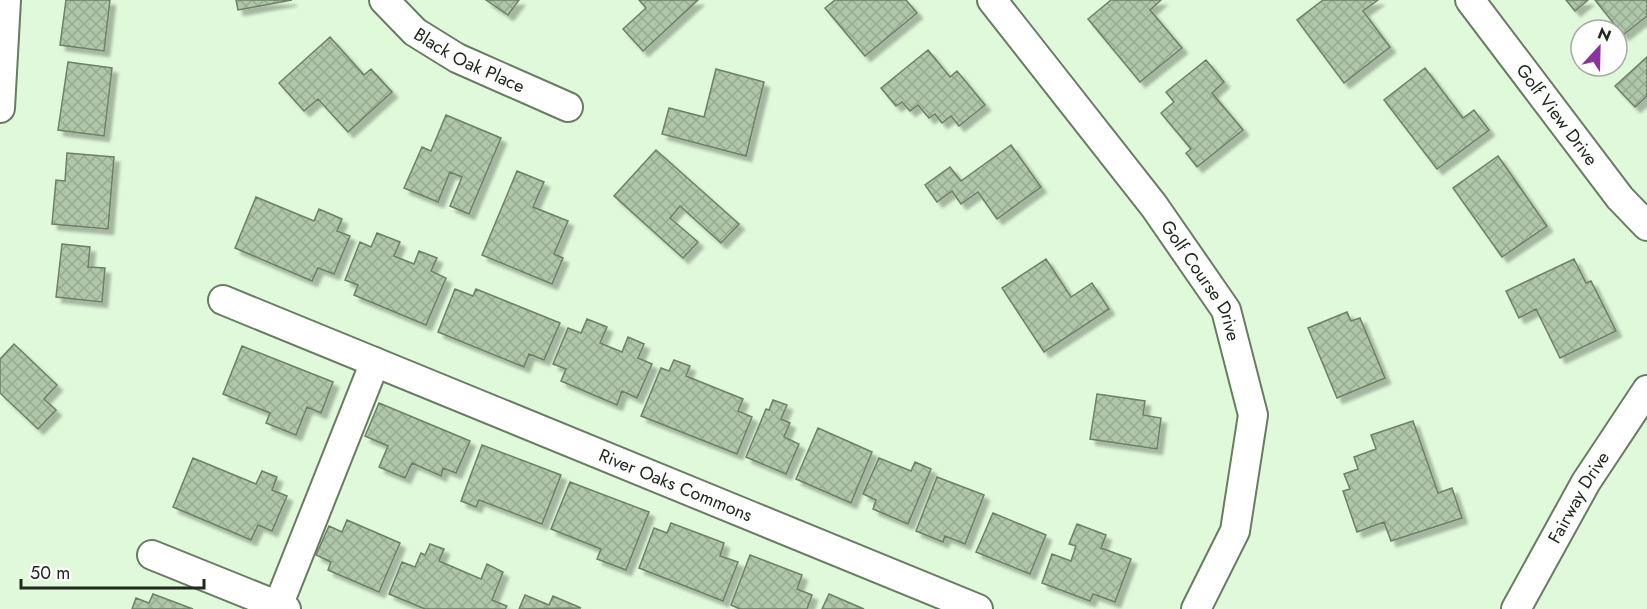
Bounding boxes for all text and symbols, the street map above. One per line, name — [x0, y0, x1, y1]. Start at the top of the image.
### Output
north arrow — [1569, 18, 1629, 78]
street label: Black Oak Place — [409, 21, 529, 99]
text: N — [1594, 22, 1615, 48]
street label: Golf View Drive — [1510, 58, 1604, 171]
street label: Golf Course Drive — [1155, 215, 1246, 344]
street label: River Oaks Commons — [595, 442, 756, 528]
street label: Fairway Drive — [1542, 446, 1616, 548]
scale bar — [21, 552, 204, 590]
text: 50 m — [30, 560, 70, 586]

